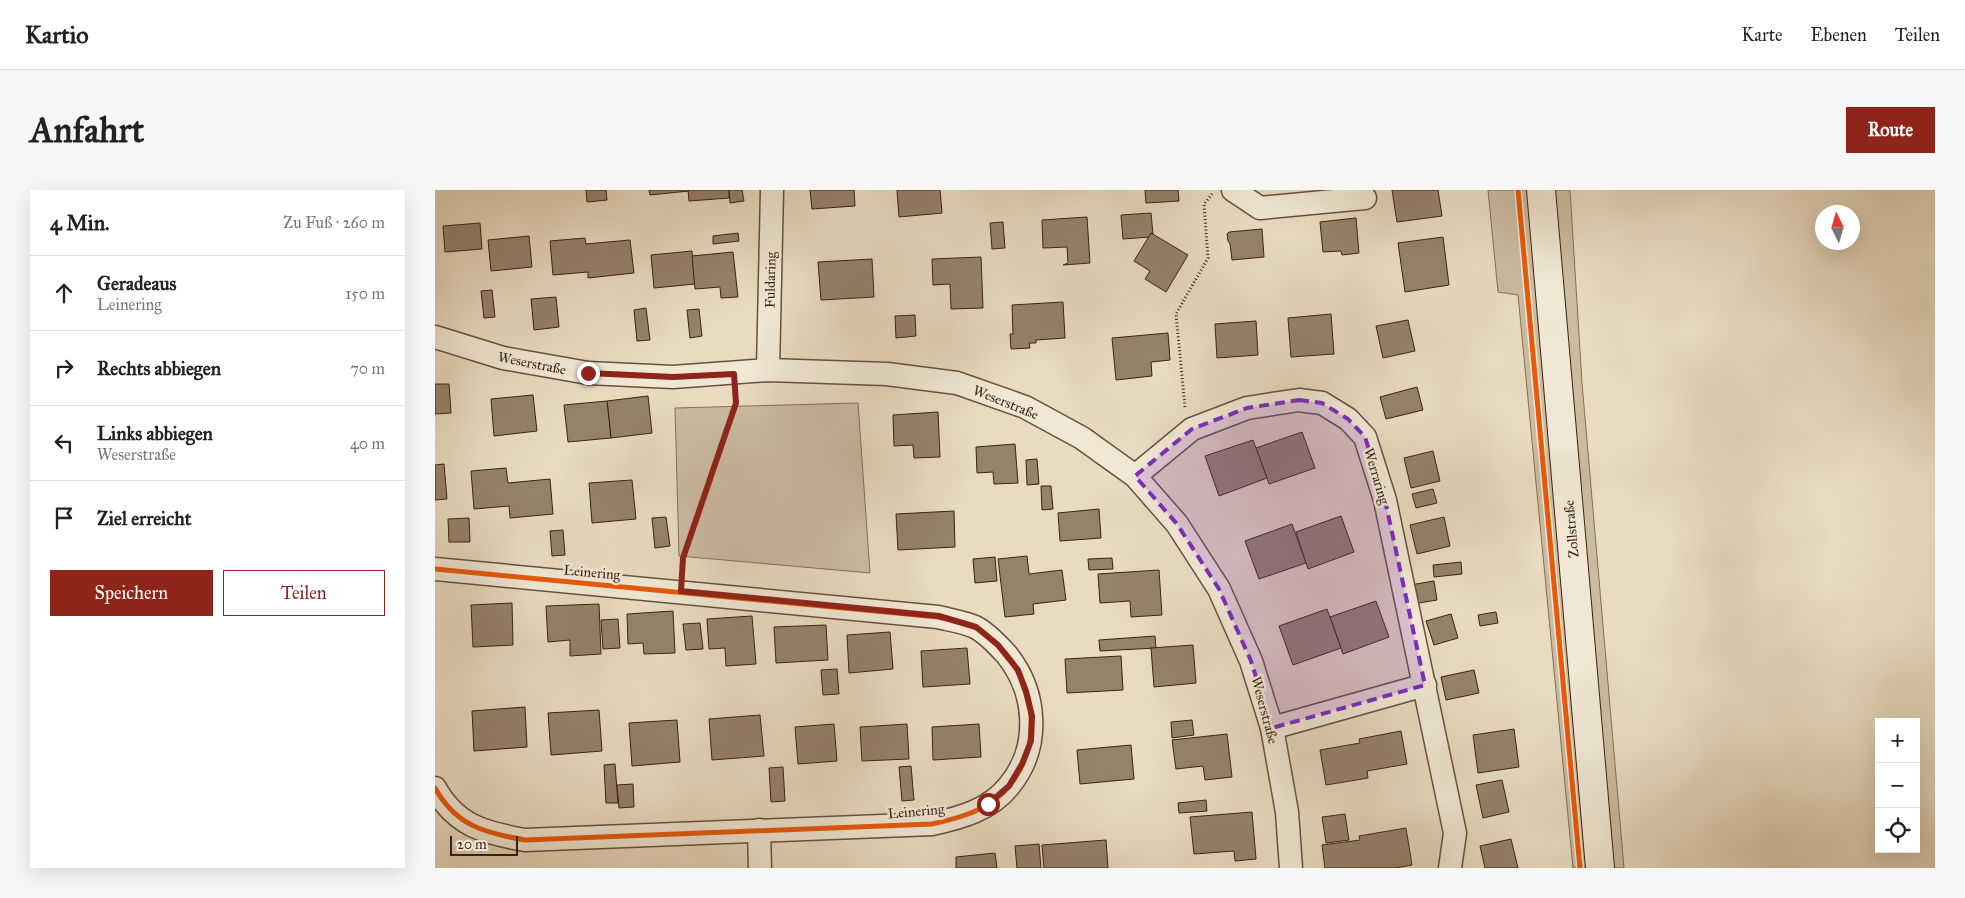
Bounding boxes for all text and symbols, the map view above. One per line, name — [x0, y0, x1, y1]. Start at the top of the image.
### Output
text: Kartio — [25, 20, 88, 50]
text: Karte — [1742, 24, 1783, 46]
text: Ebenen — [1811, 24, 1867, 46]
text: Teilen — [1895, 24, 1940, 46]
button: Route — [1846, 107, 1935, 153]
text: Anfahrt — [30, 109, 144, 152]
north arrow — [1815, 205, 1860, 250]
text: 4 Min. — [50, 210, 109, 236]
text: Zu Fuß · 260 m — [283, 213, 385, 232]
street label: Fuldaring — [762, 251, 779, 308]
text: Geradeaus — [97, 272, 176, 295]
icon: ahead — [50, 279, 78, 307]
text: 150 m — [345, 284, 385, 303]
text: Leinering — [97, 295, 162, 314]
street label: Weserstraße — [496, 349, 568, 378]
icon: right — [50, 354, 78, 382]
text: Rechts abbiegen — [97, 357, 221, 380]
text: 70 m — [350, 359, 385, 378]
route end — [577, 362, 600, 385]
street label: Weserstraße — [971, 382, 1041, 423]
text: Links abbiegen — [97, 422, 213, 445]
icon: left — [50, 429, 78, 457]
text: 40 m — [350, 434, 385, 453]
text: Weserstraße — [97, 445, 176, 464]
street label: Werraring — [1360, 446, 1393, 507]
street label: Zollstraße — [1561, 499, 1582, 558]
icon: arrive — [50, 504, 78, 532]
text: Ziel erreicht — [97, 507, 191, 530]
street label: Leinering — [563, 562, 621, 583]
button: Speichern — [50, 570, 213, 616]
button: Teilen — [223, 570, 385, 616]
street label: Weserstraße — [1247, 675, 1282, 746]
map controls — [1875, 718, 1920, 853]
button: + — [1875, 718, 1920, 763]
button: − — [1875, 763, 1920, 808]
route start — [977, 793, 1000, 816]
street label: Leinering — [887, 801, 945, 822]
button: locate — [1875, 808, 1920, 853]
scale bar — [450, 833, 517, 856]
text: 20 m — [457, 836, 487, 853]

